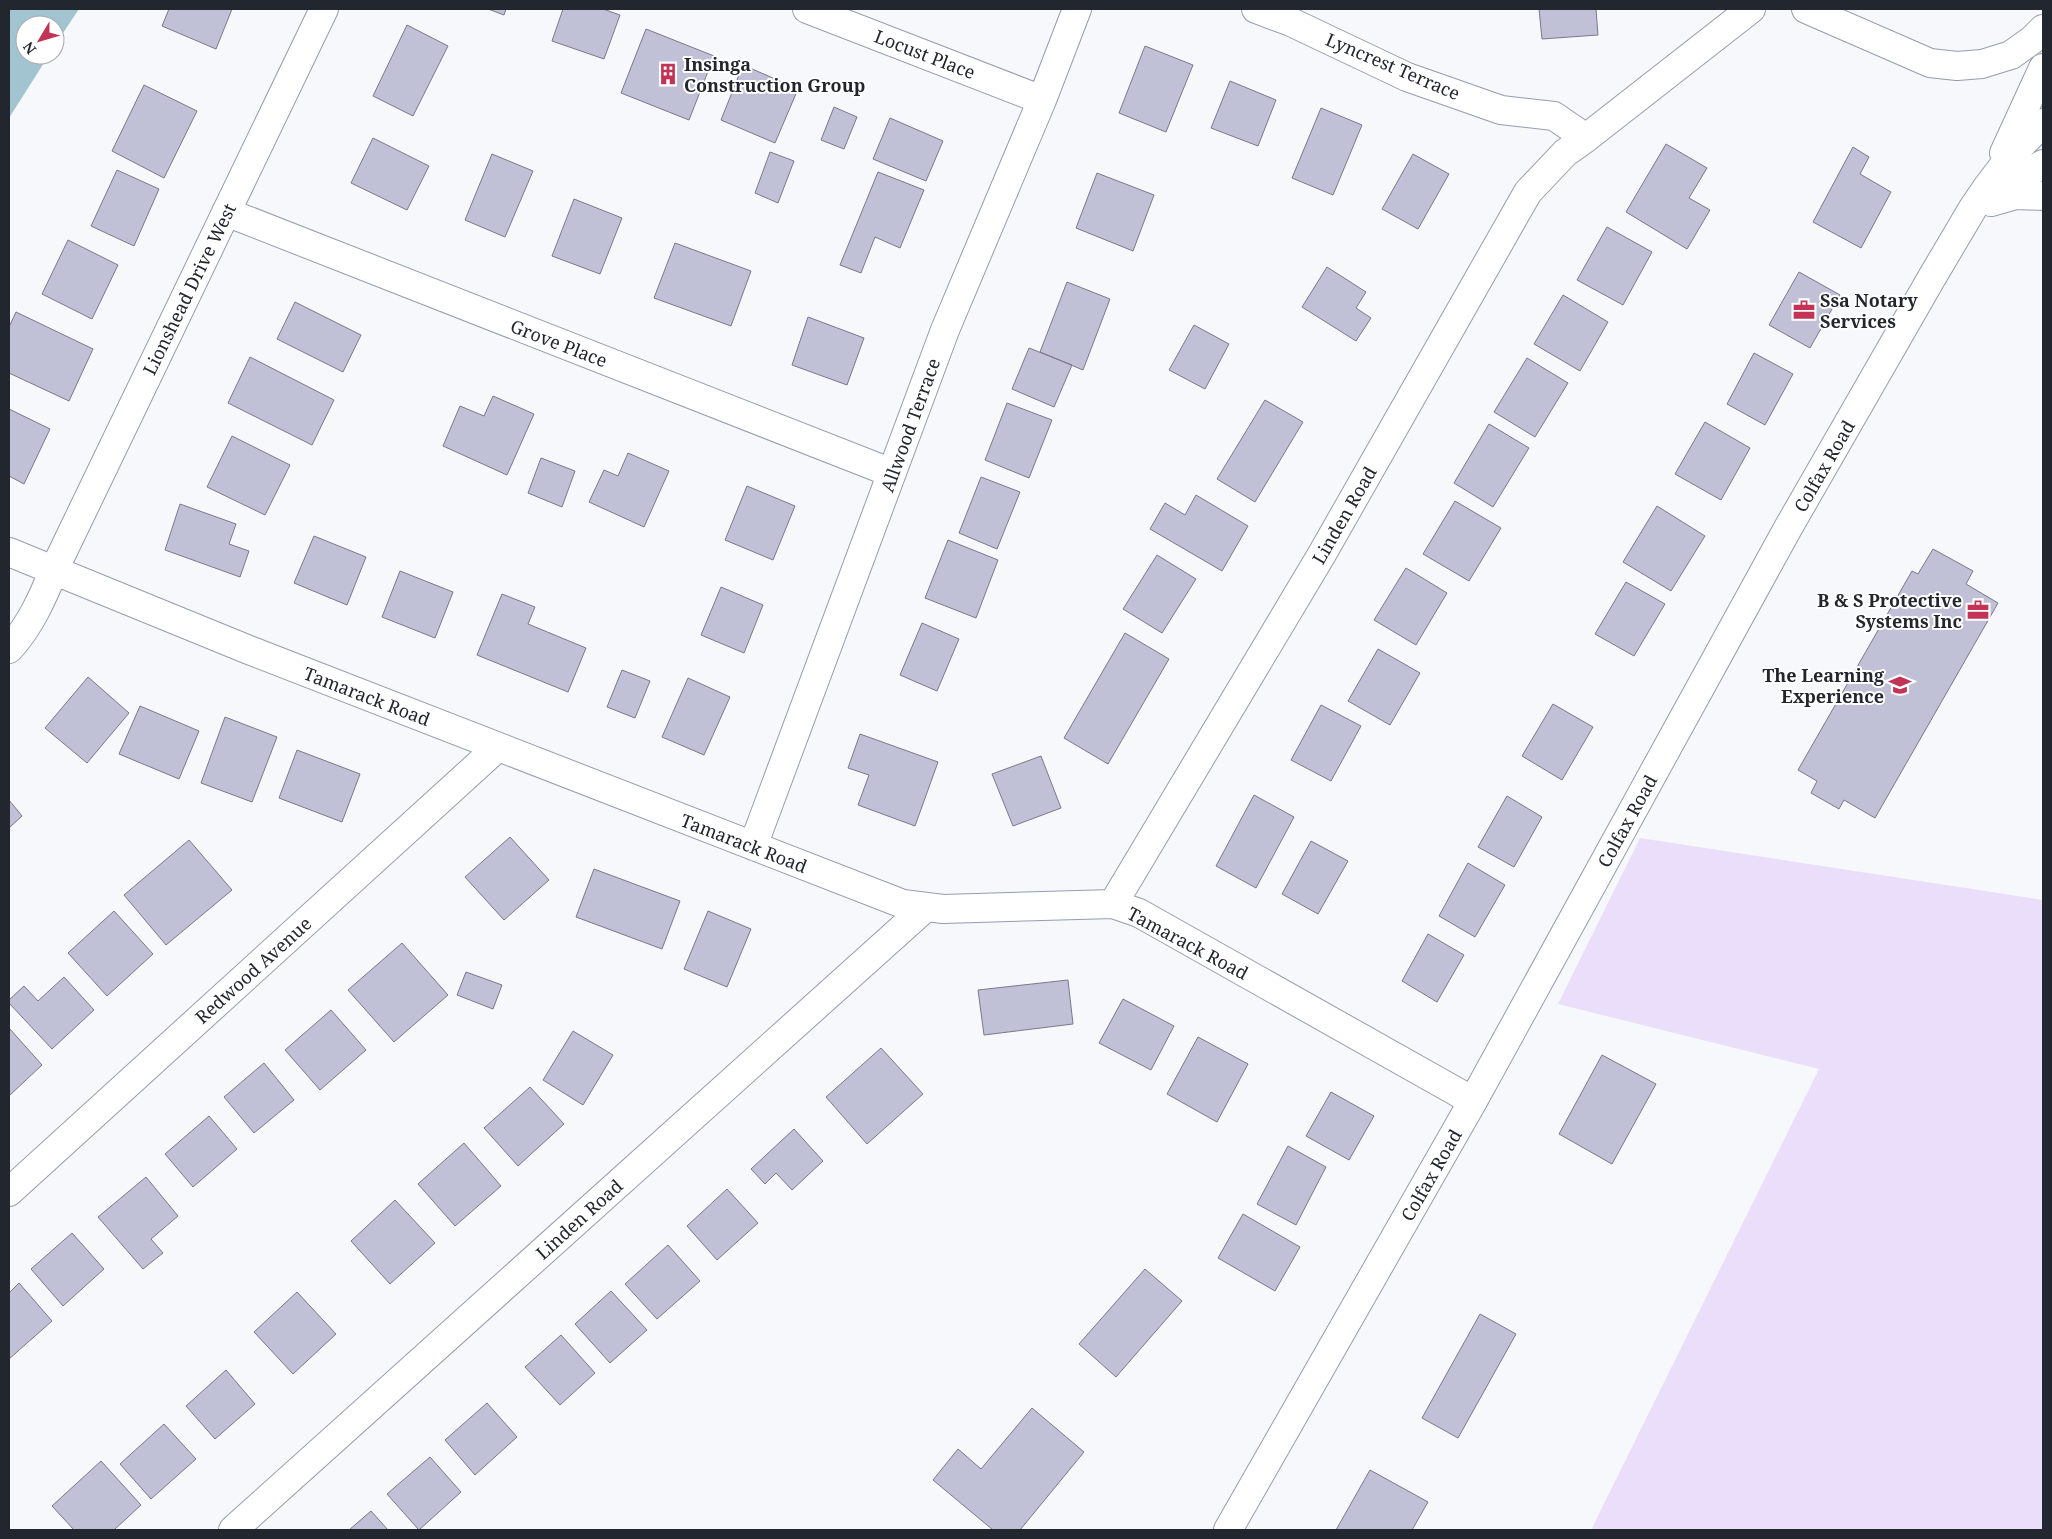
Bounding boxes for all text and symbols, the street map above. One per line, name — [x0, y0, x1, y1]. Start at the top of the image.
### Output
north arrow — [15, 15, 65, 65]
street label: Locust Place — [871, 24, 979, 84]
street label: Lyncrest Terrace — [1322, 27, 1464, 105]
text: N — [18, 38, 40, 59]
place label: Insinga Construction Group — [684, 52, 865, 97]
building icon: Insinga Construction Group — [655, 61, 681, 87]
street label: Lionshead Drive West — [137, 199, 241, 379]
place label: Ssa Notary Services — [1820, 288, 1918, 333]
office icon: Ssa Notary Services — [1791, 297, 1817, 323]
street label: Grove Place — [507, 314, 611, 372]
street label: Allwood Terrace — [875, 355, 945, 495]
street label: Colfax Road — [1788, 416, 1860, 516]
street label: Linden Road — [1306, 462, 1382, 568]
place label: B & S Protective Systems Inc — [1817, 588, 1962, 633]
office icon: B & S Protective Systems Inc — [1965, 597, 1991, 623]
street label: Tamarack Road — [300, 661, 434, 731]
place label: The Learning Experience — [1763, 663, 1885, 708]
school or university icon: The Learning Experience — [1887, 672, 1913, 698]
street label: Colfax Road — [1592, 770, 1662, 872]
street label: Tamarack Road — [677, 808, 811, 878]
street label: Tamarack Road — [1123, 901, 1253, 985]
street label: Redwood Avenue — [190, 911, 316, 1029]
street label: Colfax Road — [1395, 1125, 1467, 1225]
street label: Linden Road — [530, 1174, 628, 1264]

